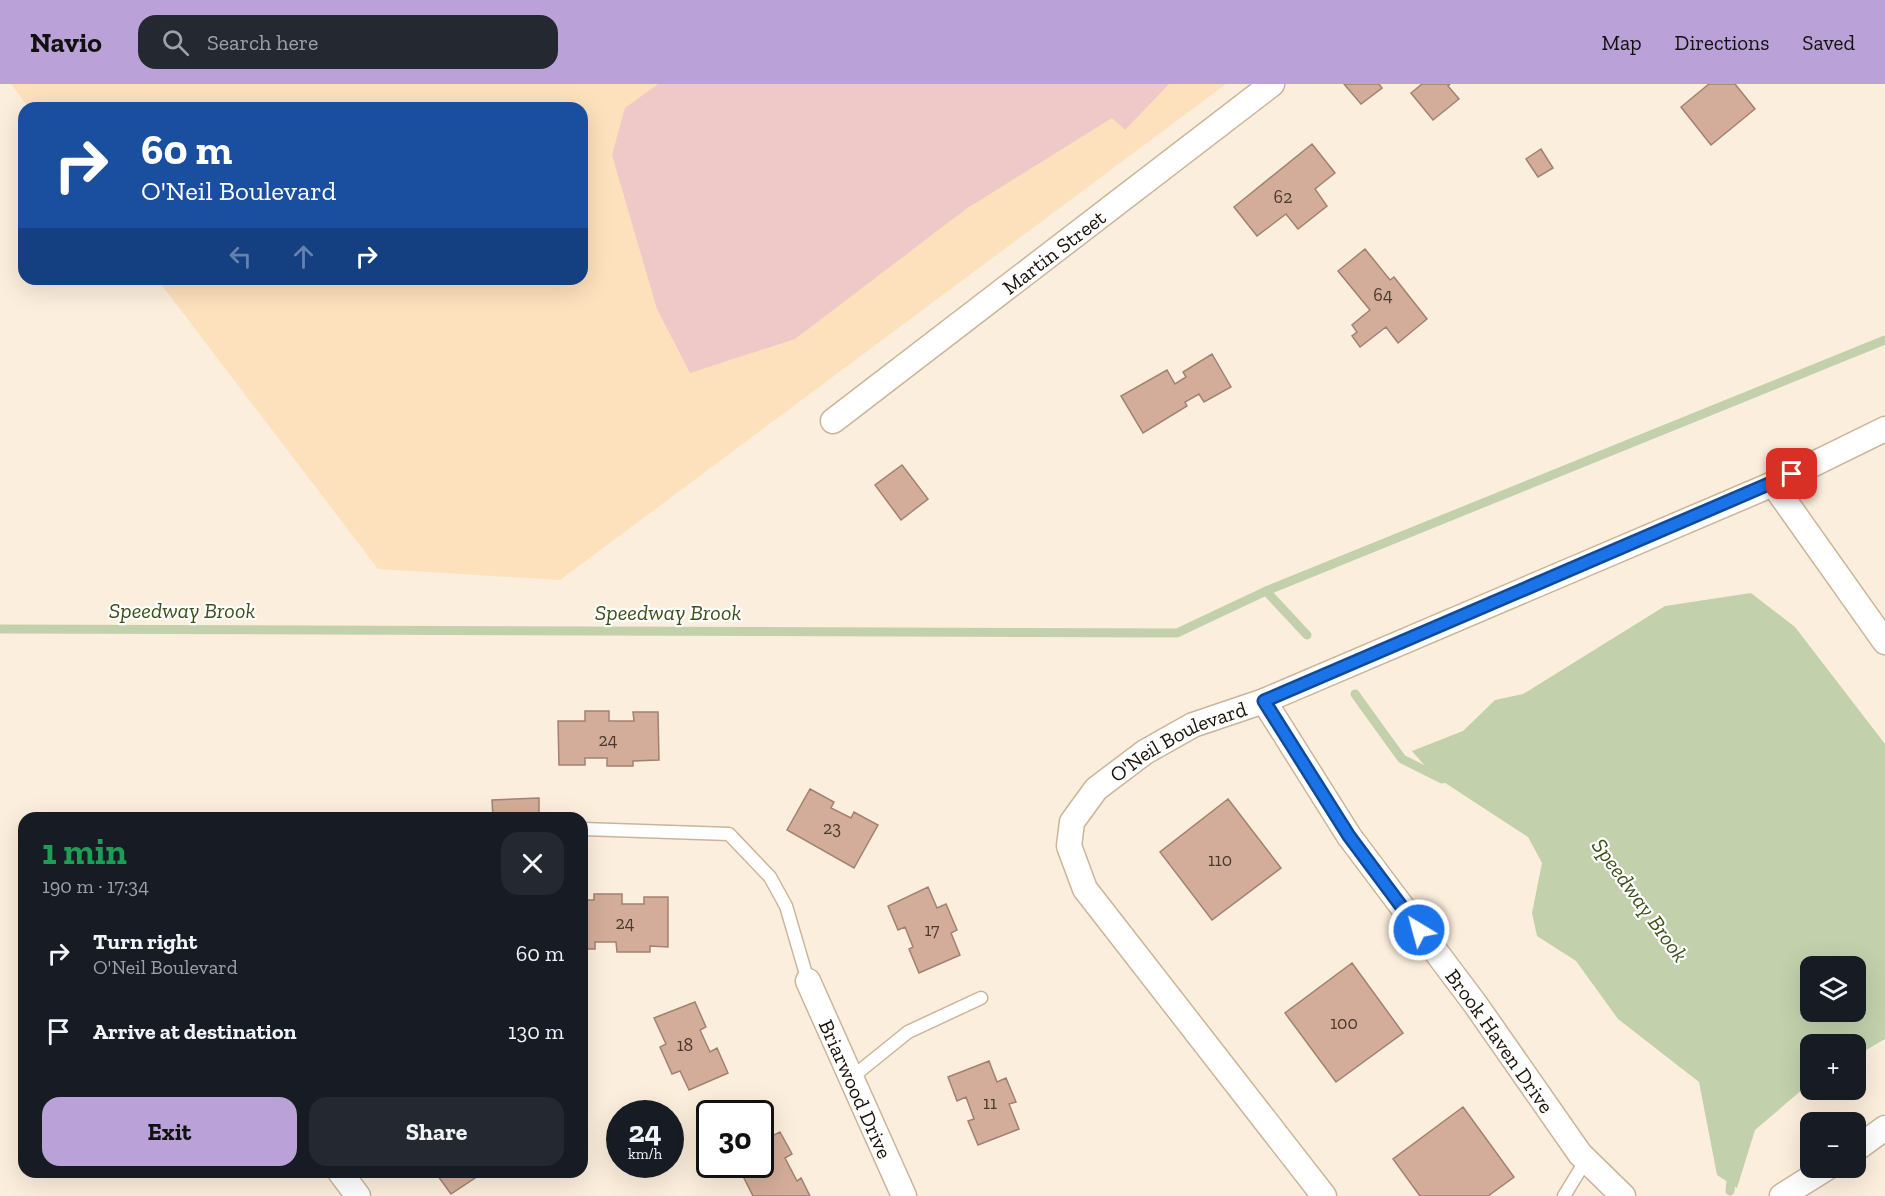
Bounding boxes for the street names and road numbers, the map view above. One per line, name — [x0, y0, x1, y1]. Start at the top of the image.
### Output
street label: Martin Street — [997, 204, 1110, 299]
street label: O'Neil Boulevard — [1104, 695, 1250, 787]
street label: Brook Haven Drive — [1441, 964, 1560, 1118]
street label: Briarwood Drive — [814, 1015, 898, 1162]

